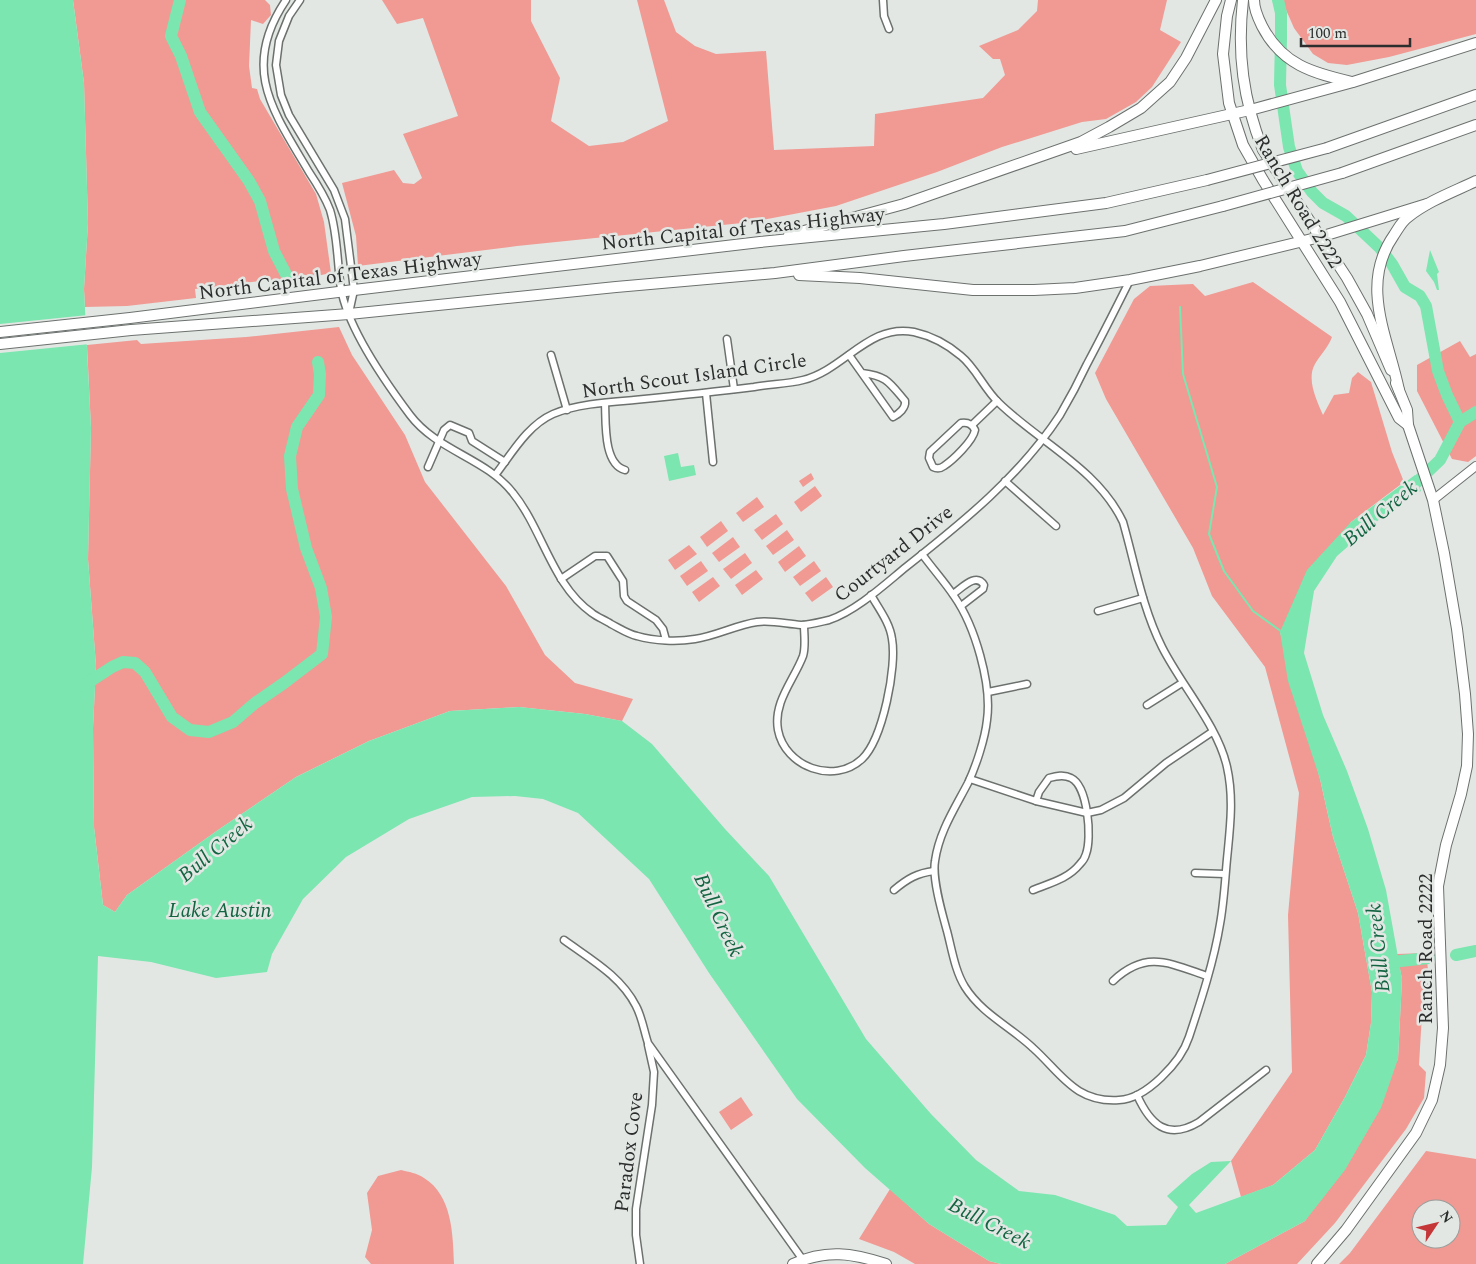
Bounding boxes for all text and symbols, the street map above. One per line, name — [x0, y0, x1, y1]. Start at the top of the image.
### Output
scale bar — [1301, 15, 1410, 47]
text: 100 m — [1308, 22, 1347, 45]
street label: Ranch Road 2222 — [1246, 129, 1350, 274]
street label: North Capital of Texas Highway — [600, 199, 888, 259]
street label: North Capital of Texas Highway — [197, 244, 485, 308]
street label: North Scout Island Circle — [580, 345, 809, 407]
water label: Bull Creek — [1336, 473, 1425, 555]
street label: Courtyard Drive — [828, 498, 960, 610]
water label: Bull Creek — [171, 809, 260, 891]
water label: Bull Creek — [685, 868, 752, 963]
street label: Ranch Road 2222 — [1411, 873, 1441, 1025]
water label: Lake Austin — [168, 895, 272, 927]
water label: Bull Creek — [1358, 902, 1400, 994]
street label: Paradox Cove — [607, 1090, 651, 1214]
water label: Bull Creek — [943, 1189, 1037, 1258]
north arrow — [1411, 1199, 1461, 1249]
text: N — [1434, 1206, 1458, 1228]

